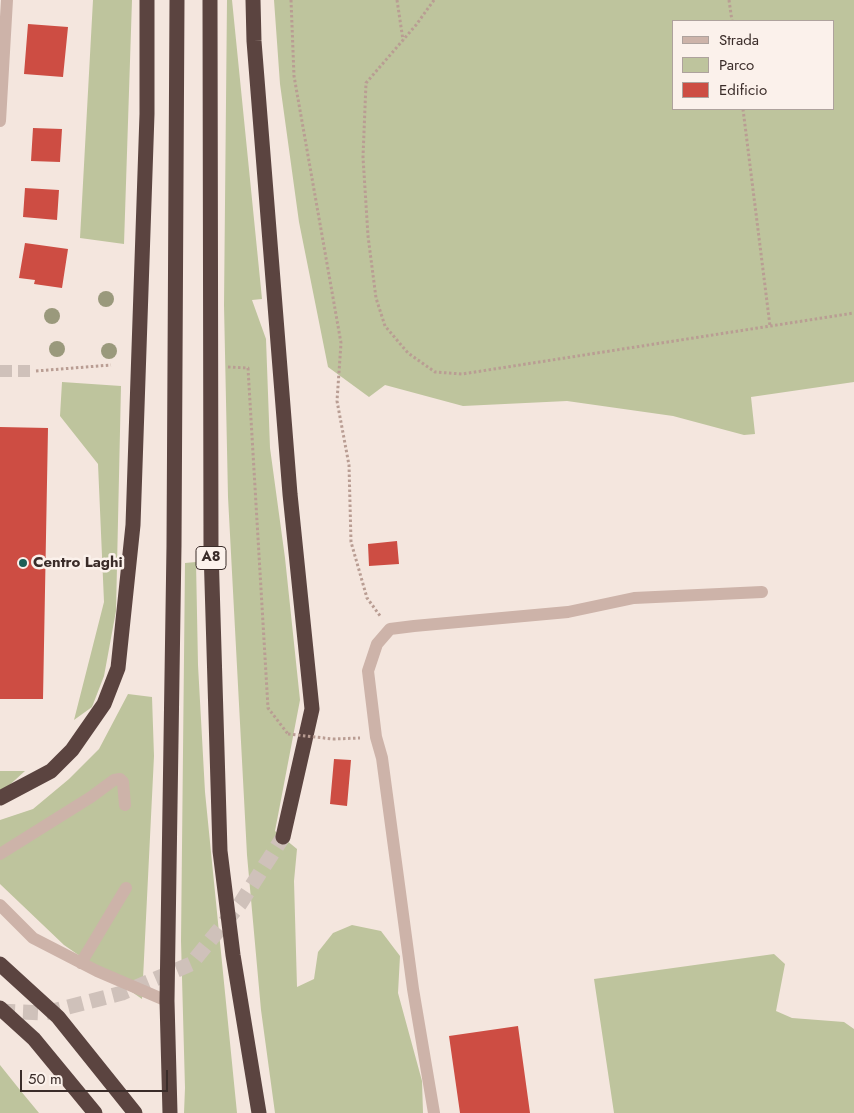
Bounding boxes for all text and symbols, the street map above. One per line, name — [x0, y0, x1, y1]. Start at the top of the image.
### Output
legend — [672, 20, 834, 110]
text: Strada — [719, 29, 759, 51]
text: Parco — [719, 54, 754, 76]
text: Edificio — [719, 79, 767, 101]
road number: A8 — [196, 546, 226, 570]
place label: Centro Laghi — [33, 554, 123, 572]
marker: Centro Laghi — [17, 557, 29, 569]
scale bar — [22, 1060, 170, 1092]
text: 50 m — [28, 1068, 62, 1090]

